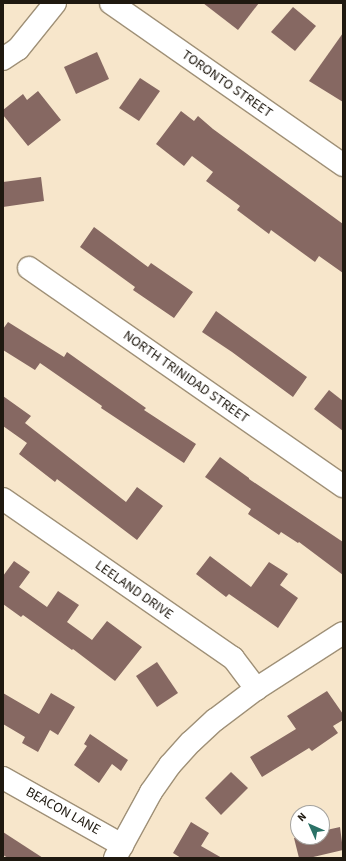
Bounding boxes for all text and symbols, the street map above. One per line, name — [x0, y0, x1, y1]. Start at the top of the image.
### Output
street label: TORONTO STREET — [178, 46, 276, 122]
street label: NORTH TRINIDAD STREET — [120, 327, 252, 427]
street label: LEELAND DRIVE — [92, 557, 176, 623]
street label: BEACON LANE — [23, 784, 103, 838]
north arrow — [290, 805, 330, 845]
text: N — [294, 809, 310, 825]

